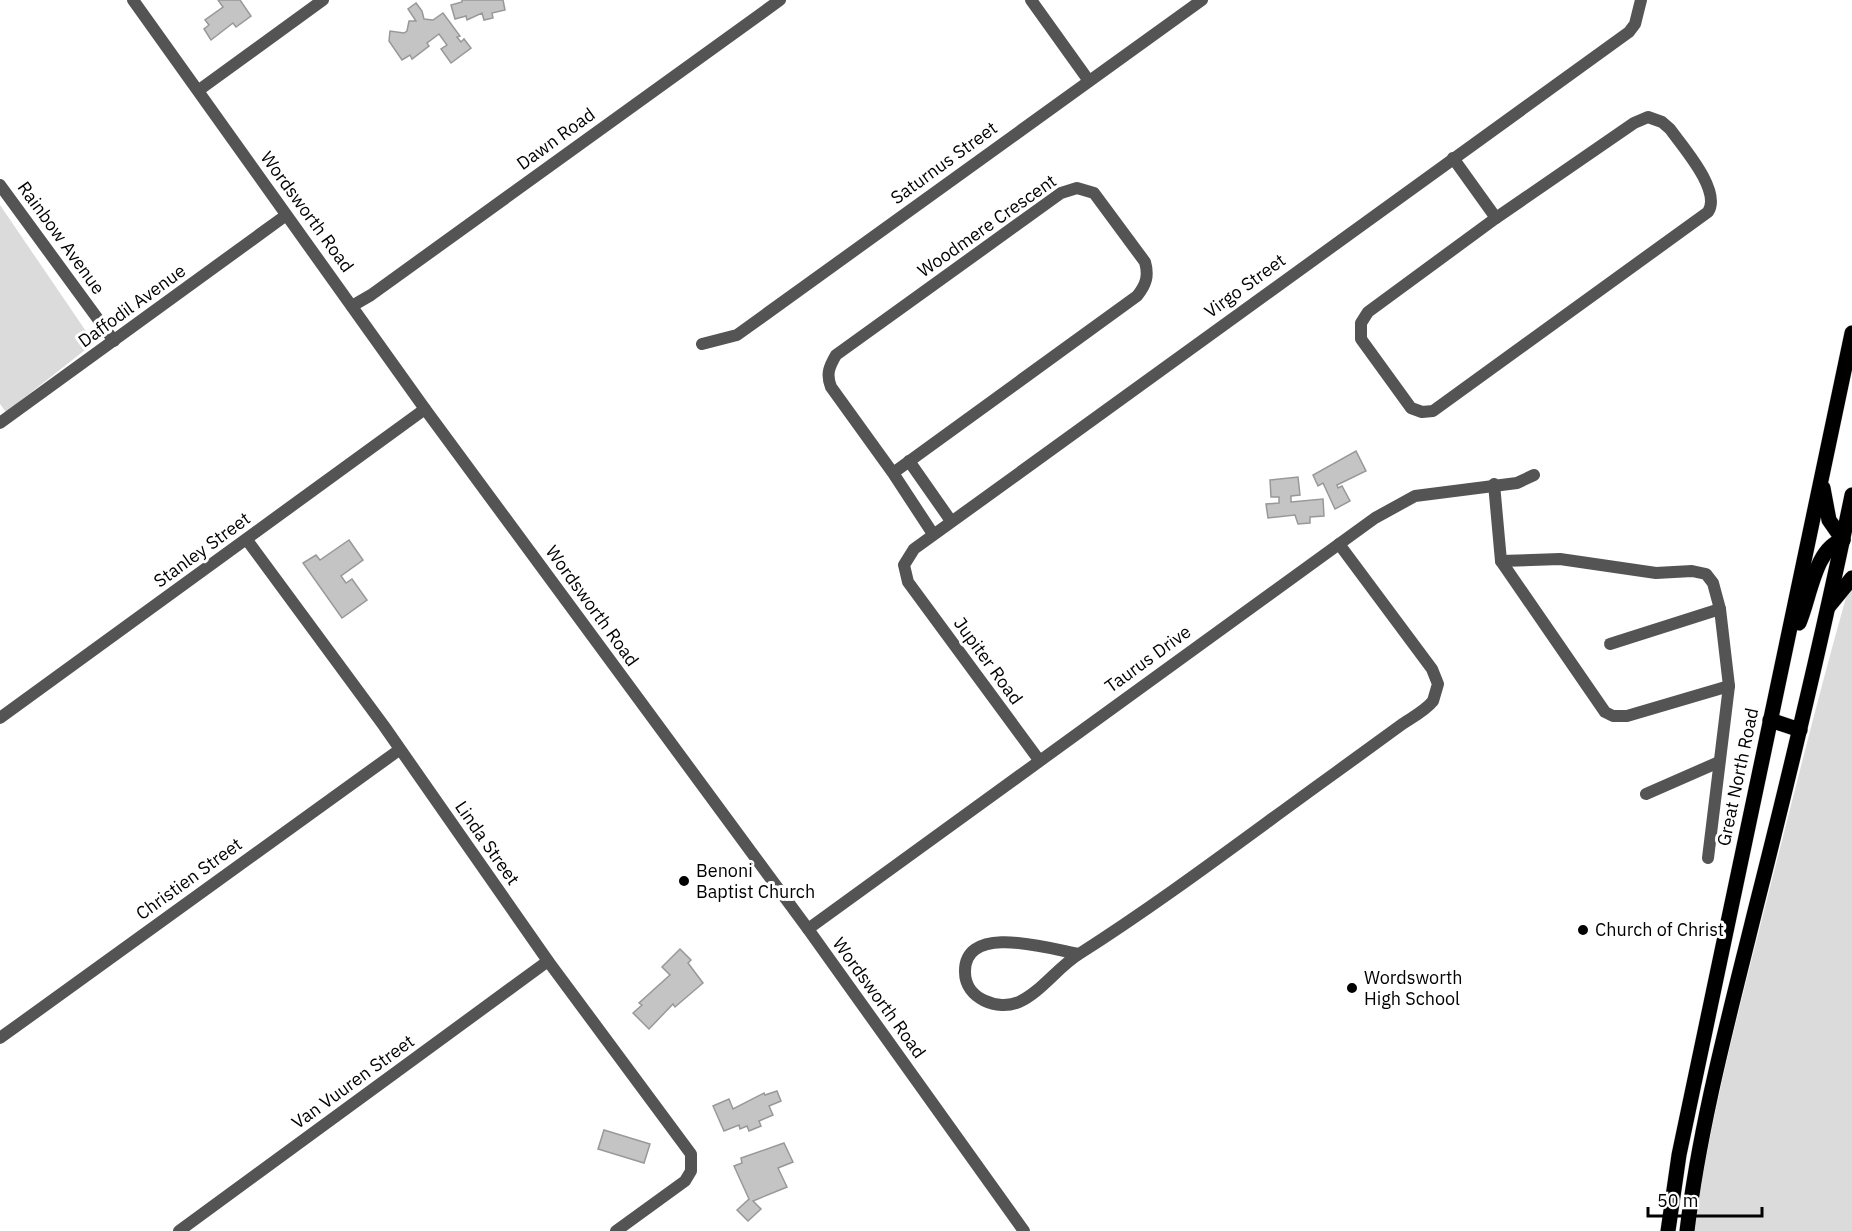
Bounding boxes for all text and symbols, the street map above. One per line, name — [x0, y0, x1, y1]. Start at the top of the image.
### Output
street label: Dawn Road — [512, 102, 599, 175]
street label: Saturnus Street — [886, 116, 1001, 209]
street label: Wordsworth Road — [256, 147, 359, 277]
street label: Woodmere Crescent — [913, 169, 1061, 282]
street label: Rainbow Avenue — [13, 177, 110, 299]
street label: Virgo Street — [1200, 248, 1290, 323]
street label: Daffodil Avenue — [73, 259, 190, 352]
street label: Stanley Street — [149, 507, 255, 592]
street label: Wordsworth Road — [541, 541, 644, 671]
street label: Jupiter Road — [949, 612, 1028, 709]
street label: Taurus Drive — [1100, 620, 1195, 697]
street label: Great North Road — [1712, 706, 1763, 848]
street label: Linda Street — [450, 796, 525, 889]
street label: Christien Street — [131, 832, 246, 925]
place label: Benoni Baptist Church — [696, 859, 815, 903]
marker: Benoni Baptist Church — [677, 874, 691, 888]
place label: Church of Christ — [1595, 918, 1724, 941]
marker: Church of Christ — [1576, 923, 1590, 937]
street label: Wordsworth Road — [828, 933, 931, 1063]
place label: Wordsworth High School — [1364, 966, 1462, 1010]
marker: Wordsworth High School — [1345, 981, 1359, 995]
street label: Van Vuuren Street — [287, 1029, 418, 1134]
scale bar — [1648, 1180, 1762, 1218]
text: 50 m — [1657, 1189, 1699, 1212]

